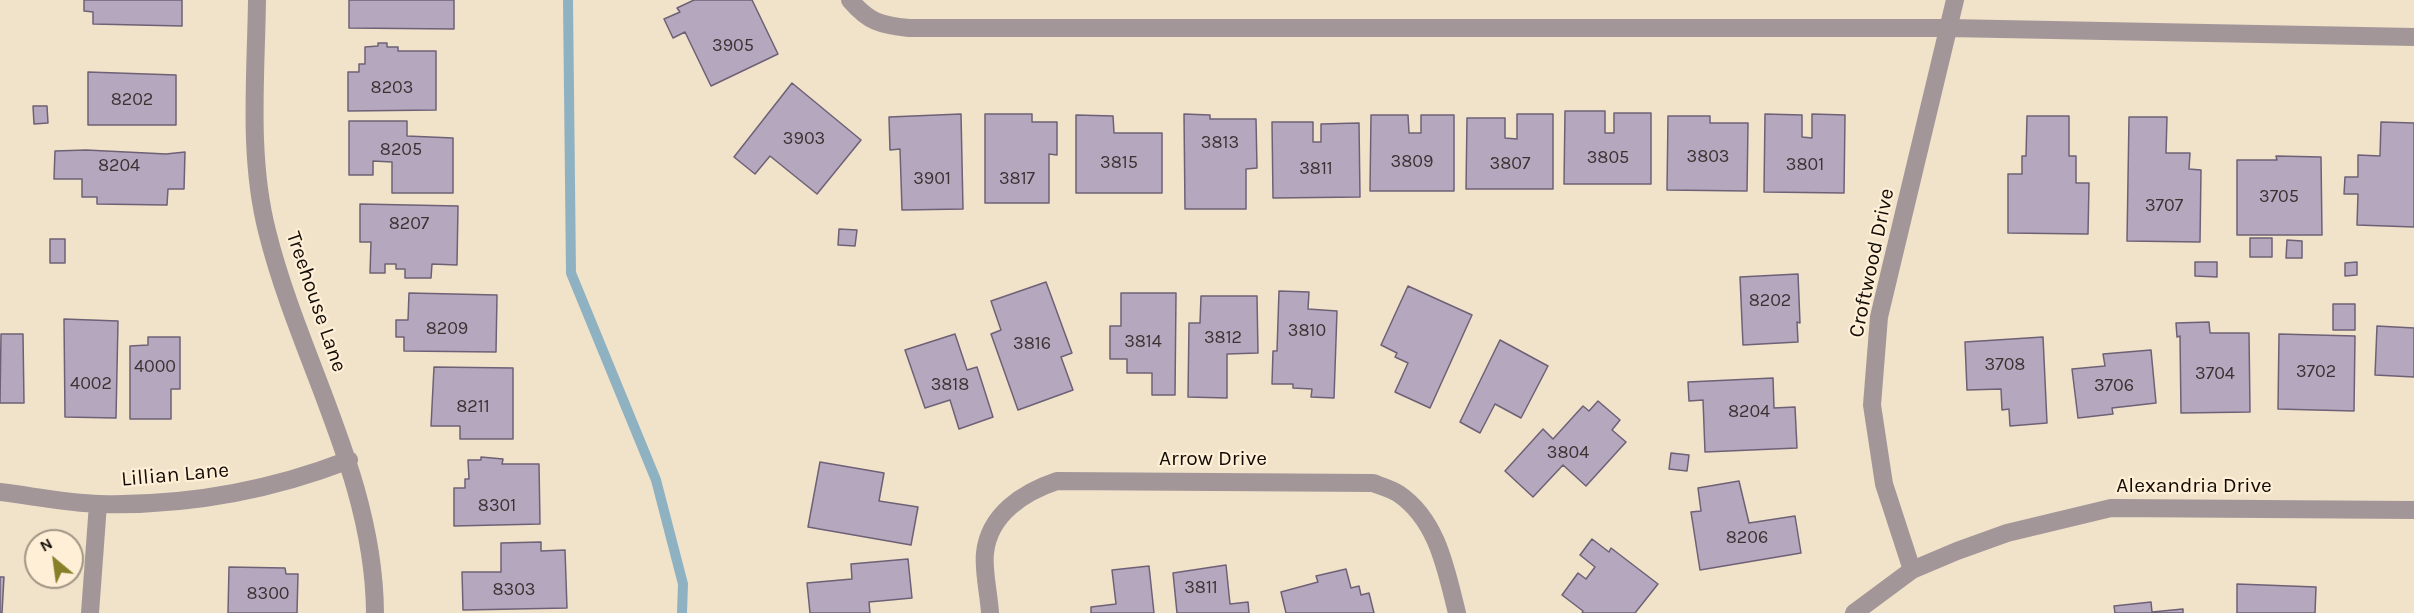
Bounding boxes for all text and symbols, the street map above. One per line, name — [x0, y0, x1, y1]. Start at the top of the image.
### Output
house number: 3905 — [712, 35, 754, 57]
house number: 8203 — [371, 77, 413, 99]
house number: 8202 — [111, 89, 153, 111]
house number: 3903 — [783, 128, 825, 150]
house number: 3813 — [1201, 132, 1239, 154]
house number: 8205 — [380, 139, 422, 161]
house number: 3803 — [1686, 146, 1730, 168]
house number: 3805 — [1587, 147, 1629, 169]
house number: 3809 — [1391, 151, 1433, 173]
house number: 3815 — [1100, 152, 1138, 174]
house number: 3807 — [1490, 153, 1530, 175]
house number: 3801 — [1786, 154, 1824, 176]
house number: 8204 — [98, 155, 140, 177]
house number: 3811 — [1299, 158, 1333, 180]
house number: 3901 — [913, 168, 951, 190]
house number: 3817 — [999, 168, 1035, 190]
street label: Croftwood Drive — [1844, 186, 1900, 340]
house number: 3705 — [2259, 186, 2299, 208]
house number: 3707 — [2145, 195, 2183, 217]
house number: 8207 — [389, 213, 429, 235]
street label: Treehouse Lane — [280, 229, 352, 375]
house number: 8202 — [1749, 290, 1791, 312]
house number: 8209 — [426, 318, 468, 340]
house number: 3810 — [1288, 320, 1326, 342]
house number: 3812 — [1204, 327, 1242, 349]
house number: 3814 — [1124, 331, 1162, 353]
house number: 3816 — [1013, 333, 1051, 355]
house number: 3708 — [1985, 354, 2025, 376]
house number: 4000 — [134, 356, 176, 378]
house number: 3702 — [2296, 361, 2336, 383]
house number: 3704 — [2195, 363, 2235, 385]
house number: 4002 — [70, 373, 112, 395]
house number: 3818 — [931, 374, 969, 396]
house number: 3706 — [2094, 375, 2134, 397]
house number: 8211 — [456, 396, 490, 418]
house number: 8204 — [1728, 401, 1770, 423]
house number: 3804 — [1547, 442, 1589, 464]
street label: Arrow Drive — [1159, 446, 1267, 472]
street label: Lillian Lane — [120, 458, 230, 492]
street label: Alexandria Drive — [2116, 473, 2272, 499]
house number: 8301 — [478, 495, 516, 517]
house number: 8206 — [1726, 527, 1768, 549]
north arrow — [24, 529, 84, 589]
text: N — [36, 533, 56, 556]
house number: 3811 — [1184, 577, 1218, 599]
house number: 8303 — [492, 579, 536, 601]
house number: 8300 — [246, 583, 290, 605]

